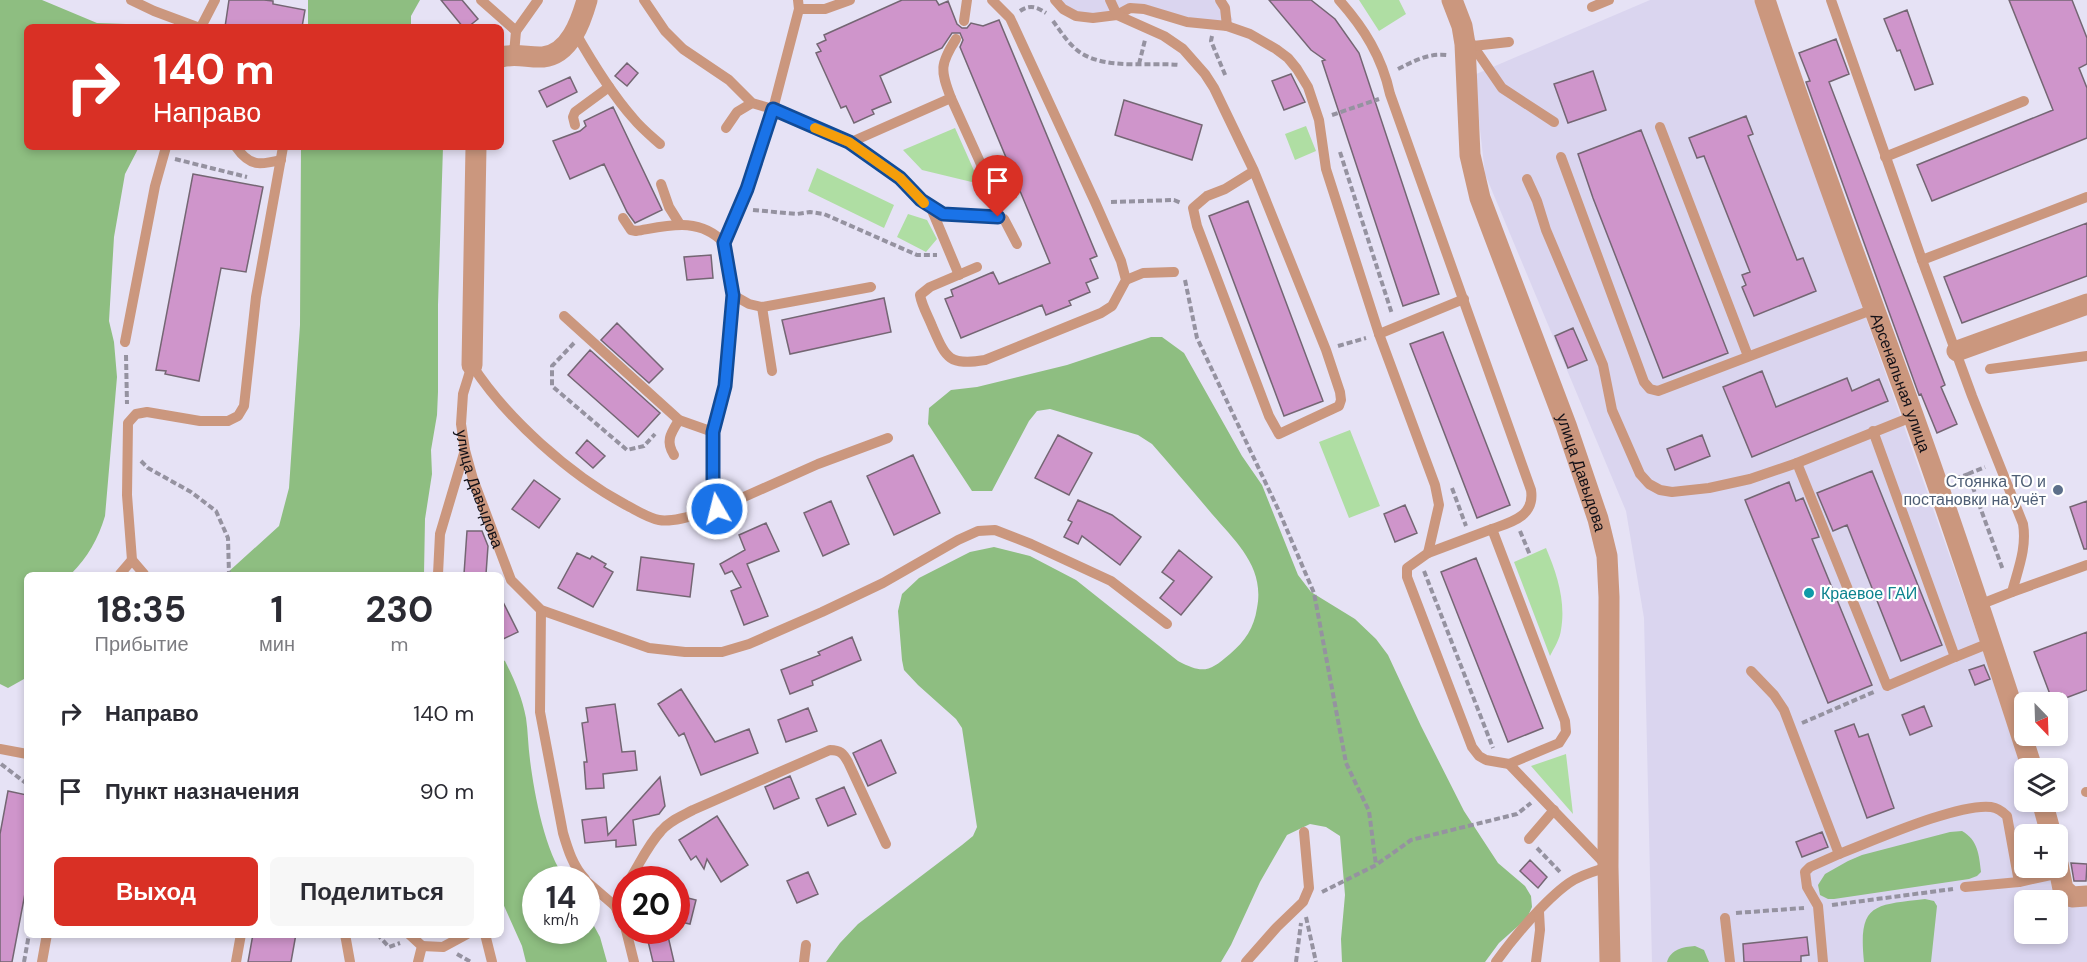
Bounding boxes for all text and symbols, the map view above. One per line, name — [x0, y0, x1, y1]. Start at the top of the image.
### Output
text: 140 m — [153, 42, 275, 97]
icon: right — [54, 48, 132, 126]
text: Направо — [153, 95, 261, 130]
pin — [972, 155, 1023, 217]
icon: arrive — [981, 164, 1014, 197]
street label: Арсенальная улица — [1866, 310, 1935, 455]
street label: улица Давыдова — [1552, 410, 1611, 534]
street label: улица Давыдова — [451, 428, 508, 551]
place label: Стоянка ТО и постановки на учёт — [1903, 471, 2047, 510]
position arrow — [685, 477, 749, 541]
marker: Стоянка ТО и постановки на учёт — [2051, 483, 2065, 497]
place label: Краевое ГАИ — [1821, 583, 1917, 604]
text: 18:35 — [97, 586, 186, 633]
text: 1 — [270, 586, 284, 633]
text: 230 — [366, 586, 433, 633]
marker: Краевое ГАИ — [1802, 586, 1816, 600]
text: Прибытие — [95, 631, 189, 657]
text: мин — [259, 631, 295, 657]
text: m — [391, 631, 408, 657]
north arrow — [2014, 692, 2068, 746]
map controls — [2014, 692, 2068, 944]
icon: right — [54, 697, 87, 730]
text: Направо — [105, 699, 199, 728]
text: 140 m — [413, 699, 474, 728]
button: layers — [2014, 758, 2068, 812]
icon: arrive — [54, 775, 87, 808]
text: Пункт назначения — [105, 777, 300, 806]
text: 90 m — [420, 777, 474, 806]
button: + — [2014, 824, 2068, 878]
button: Выход — [54, 857, 258, 926]
button: Поделиться — [270, 857, 474, 926]
speed limit sign: 20 — [612, 866, 690, 944]
text: 14 — [546, 878, 576, 917]
button: − — [2014, 890, 2068, 944]
text: km/h — [543, 910, 579, 930]

